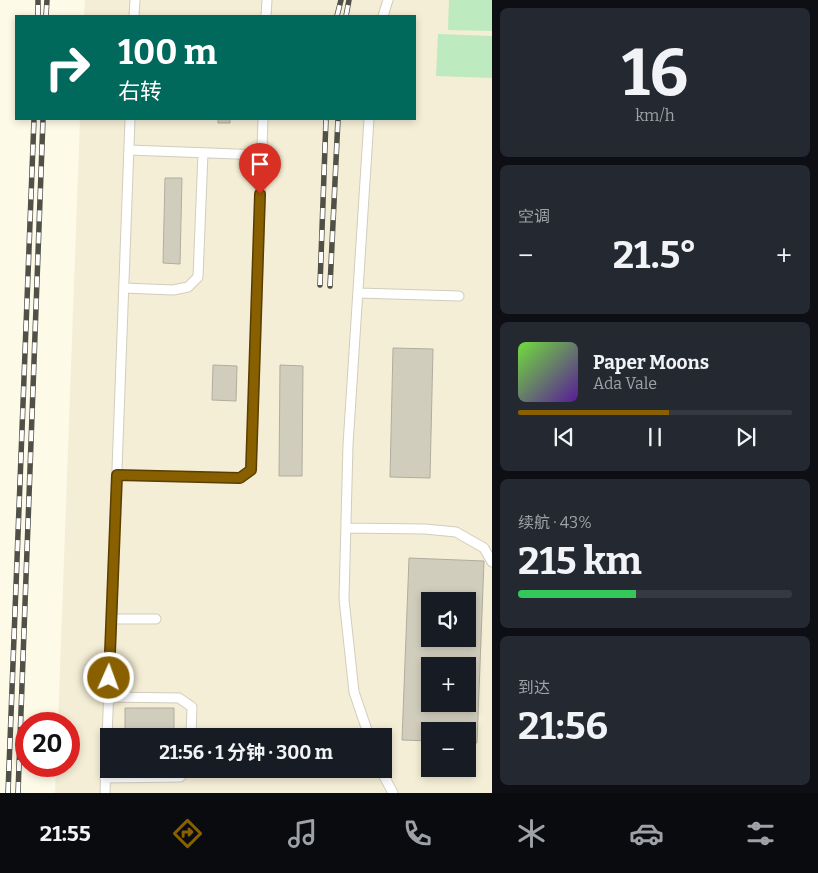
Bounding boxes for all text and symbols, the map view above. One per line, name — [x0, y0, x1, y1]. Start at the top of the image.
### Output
text: 100 m — [118, 31, 217, 73]
text: 16 — [622, 34, 688, 112]
icon: right — [35, 35, 100, 100]
text: 右转 — [118, 78, 162, 105]
text: km/h — [635, 106, 675, 125]
pin — [239, 143, 281, 194]
icon: arrive — [246, 150, 274, 178]
text: 空调 — [518, 207, 550, 226]
text: 21.5° — [613, 232, 697, 278]
text: − — [518, 239, 533, 272]
text: + — [776, 239, 792, 272]
text: Paper Moons — [593, 351, 709, 374]
text: Ada Vale — [593, 374, 657, 393]
icon: previous — [550, 423, 578, 451]
icon: pause — [641, 423, 669, 451]
icon: next — [732, 423, 760, 451]
text: 续航 · 43% — [518, 513, 592, 532]
text: 215 km — [518, 538, 642, 584]
map controls — [421, 592, 476, 777]
button: sound — [421, 592, 476, 647]
position arrow — [82, 651, 134, 703]
button: + — [421, 657, 476, 712]
text: 到达 — [518, 678, 550, 697]
text: 21:56 — [518, 703, 608, 749]
speed limit sign: 20 — [15, 712, 80, 777]
button: − — [421, 722, 476, 777]
text: 21:56 · 1 分钟 · 300 m — [159, 741, 333, 764]
icon: directions — [170, 816, 205, 851]
icon: music — [285, 816, 320, 851]
icon: phone — [400, 816, 435, 851]
icon: climate — [514, 816, 549, 851]
icon: car — [629, 816, 664, 851]
icon: filters — [743, 816, 778, 851]
text: 21:55 — [40, 820, 91, 847]

